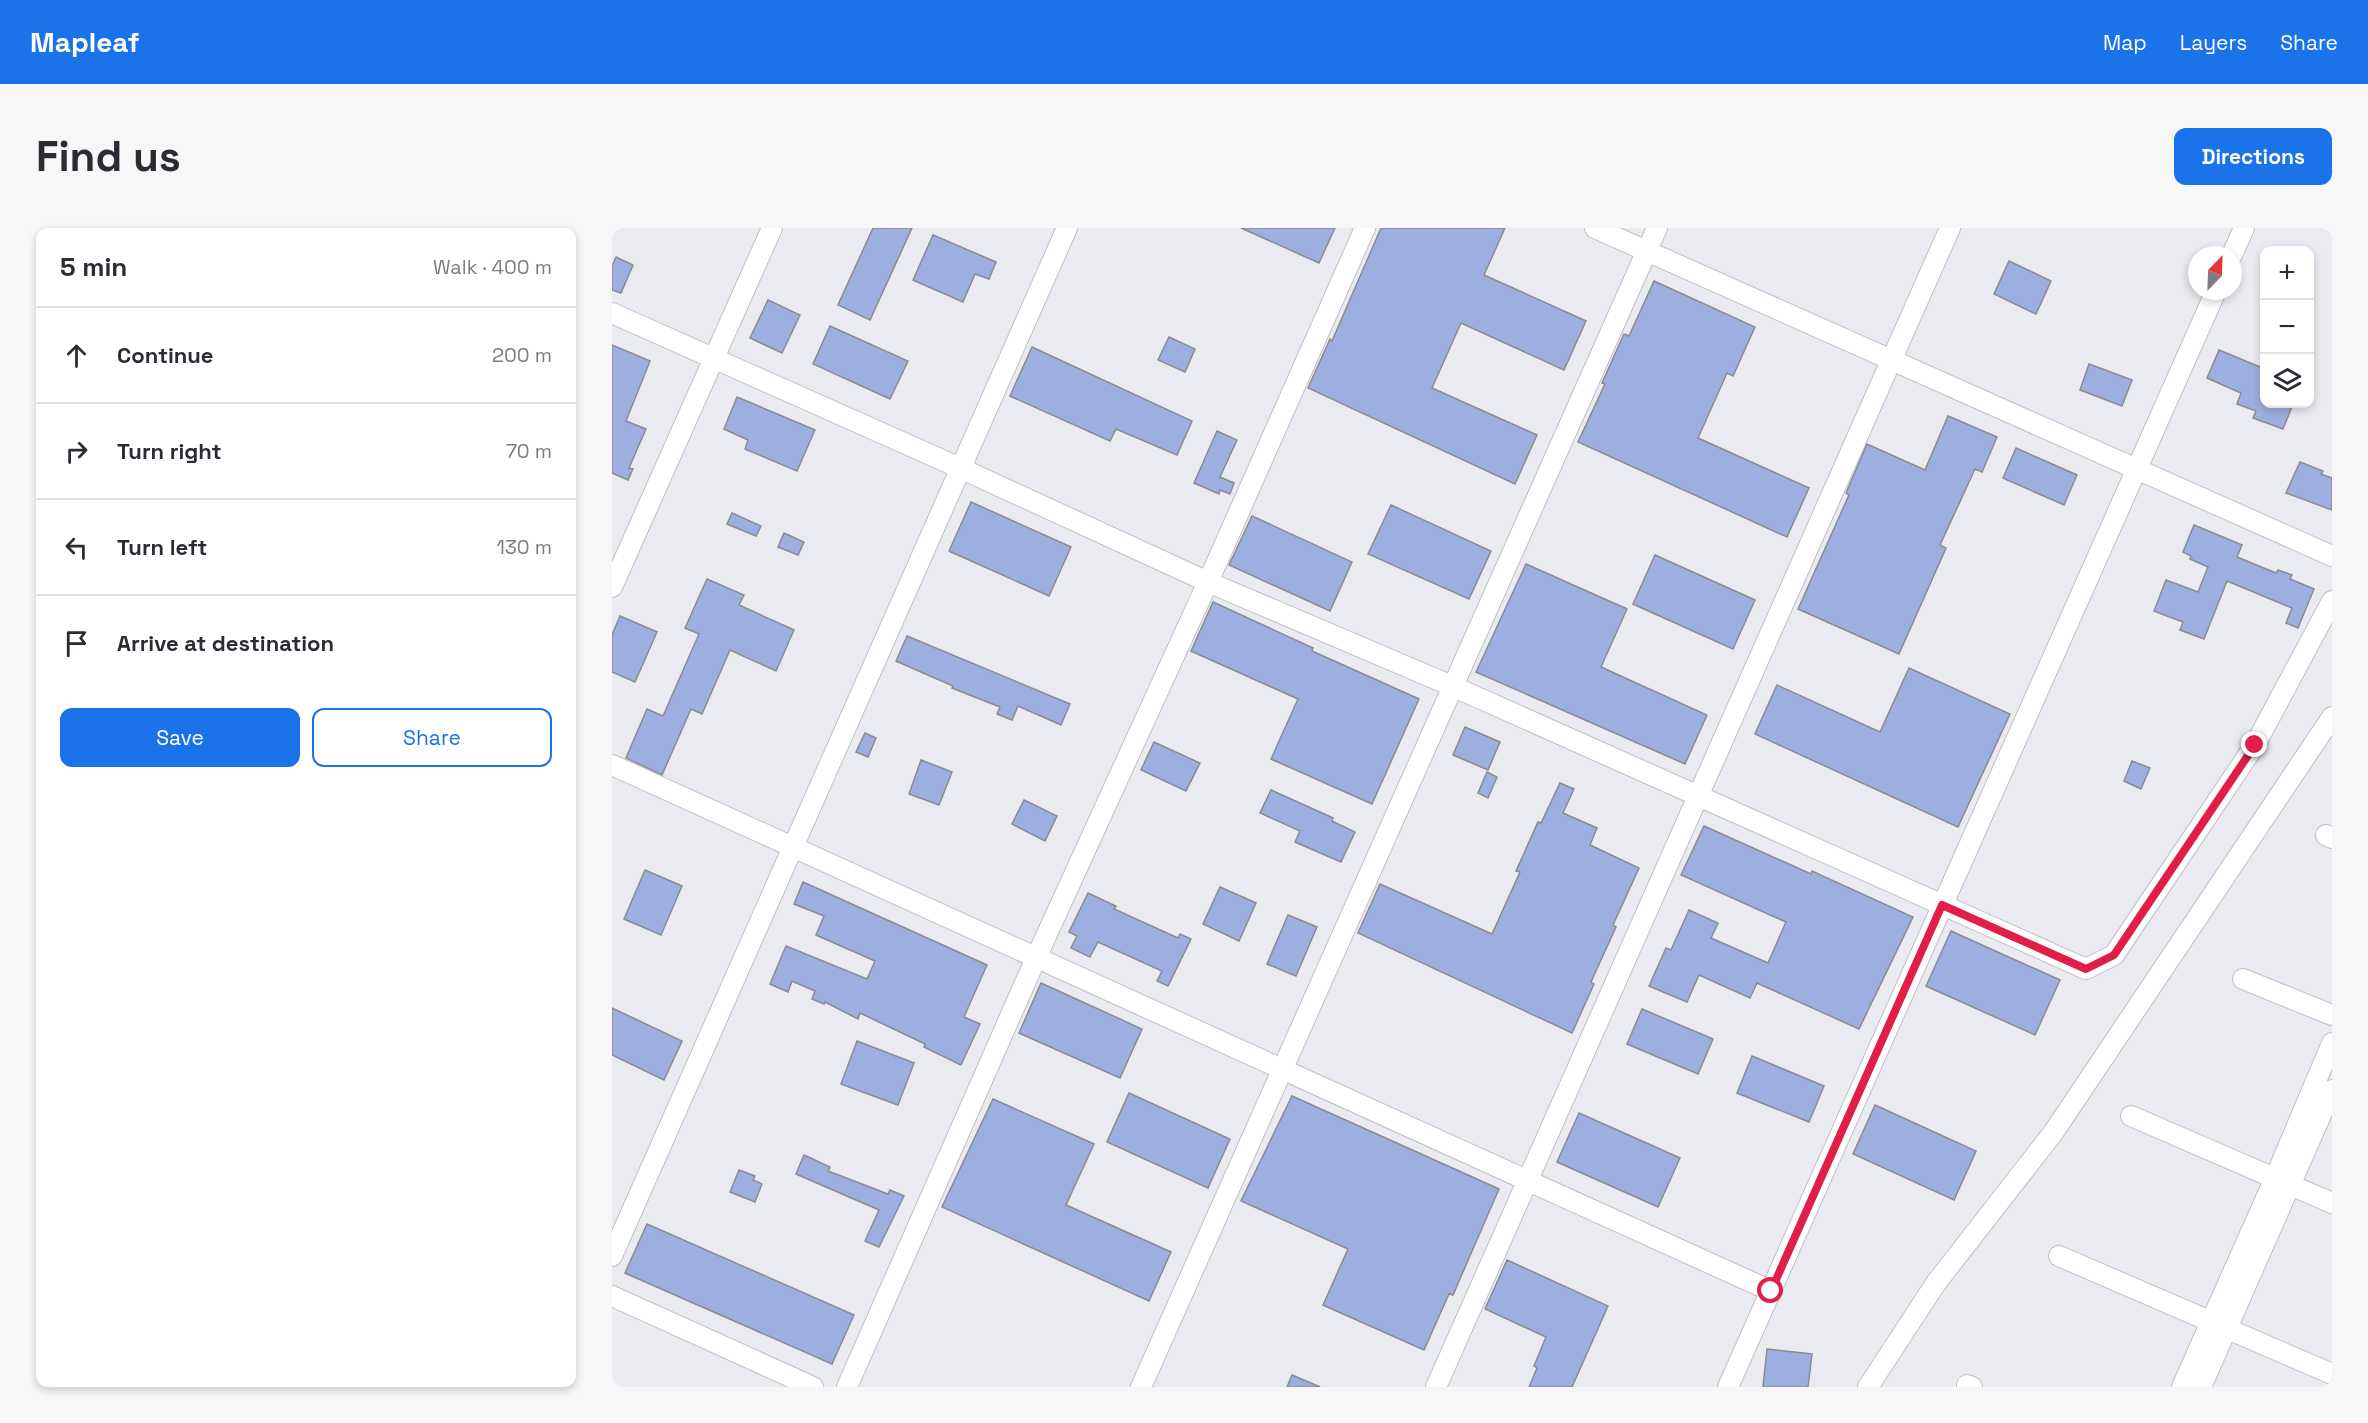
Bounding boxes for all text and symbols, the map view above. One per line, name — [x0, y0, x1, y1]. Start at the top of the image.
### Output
text: Mapleaf — [30, 24, 140, 60]
text: Map — [2103, 29, 2147, 56]
text: Layers — [2180, 29, 2247, 56]
text: Share — [2280, 29, 2338, 56]
button: Directions — [2174, 128, 2332, 185]
text: Find us — [36, 130, 181, 183]
north arrow — [2188, 246, 2242, 300]
map controls — [2260, 246, 2314, 408]
button: + — [2260, 246, 2314, 300]
text: 5 min — [60, 250, 127, 284]
text: Walk · 400 m — [433, 254, 552, 280]
button: − — [2260, 300, 2314, 354]
icon: ahead — [60, 339, 93, 372]
text: Continue — [117, 341, 213, 369]
text: 200 m — [492, 342, 552, 368]
button: layers — [2260, 354, 2314, 408]
icon: right — [60, 435, 93, 468]
text: Turn right — [117, 437, 222, 465]
text: 70 m — [506, 438, 552, 464]
icon: left — [60, 531, 93, 564]
text: Turn left — [117, 533, 207, 561]
text: 130 m — [496, 534, 552, 560]
icon: arrive — [60, 627, 93, 660]
text: Arrive at destination — [117, 629, 334, 657]
button: Save — [60, 708, 300, 767]
button: Share — [312, 708, 552, 767]
route end — [2241, 731, 2267, 757]
route start — [1757, 1277, 1783, 1303]

